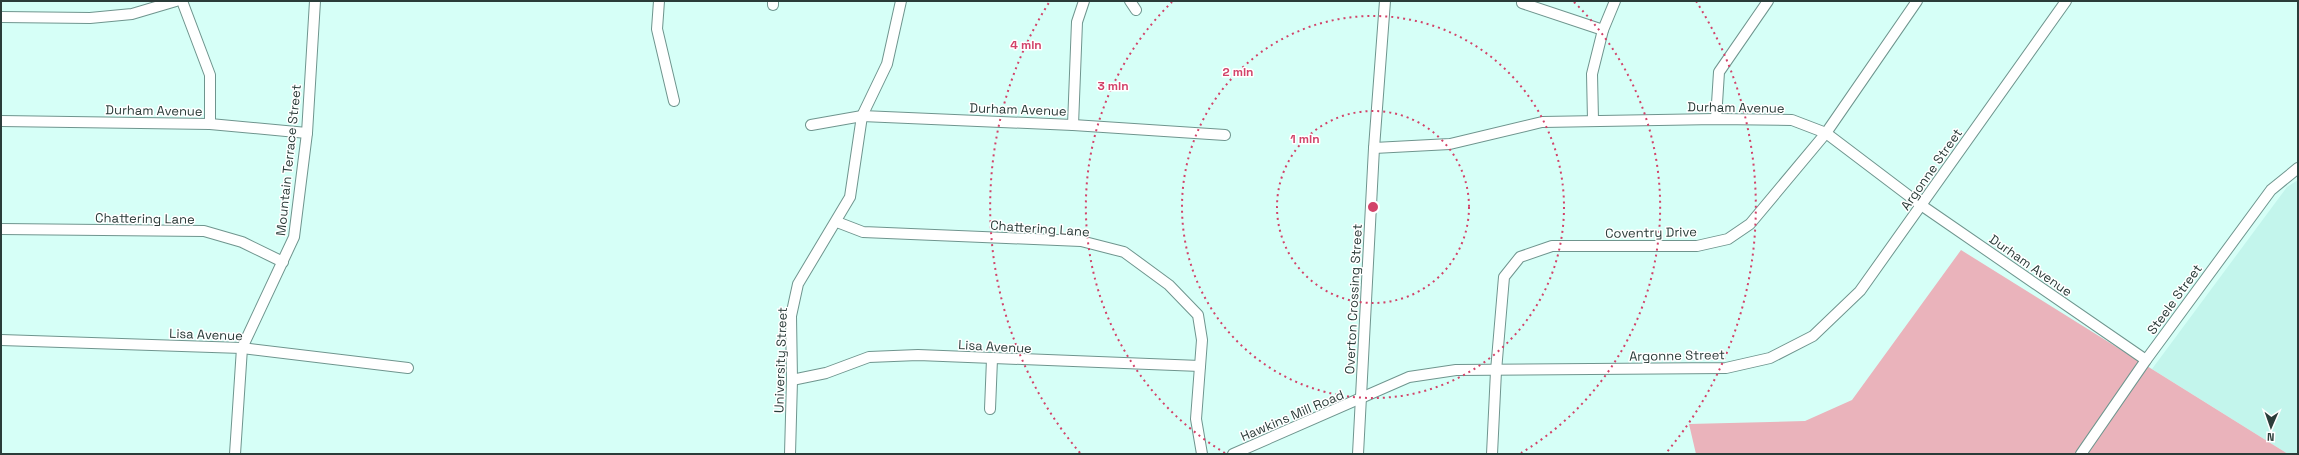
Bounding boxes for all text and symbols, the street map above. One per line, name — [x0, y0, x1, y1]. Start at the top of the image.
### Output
text: 4 min — [1010, 37, 1042, 53]
text: 2 min — [1222, 64, 1254, 80]
text: 3 min — [1097, 78, 1129, 94]
street label: Mountain Terrace Street — [272, 84, 305, 237]
street label: Durham Avenue — [1687, 98, 1785, 117]
street label: Durham Avenue — [969, 99, 1067, 120]
street label: Durham Avenue — [105, 101, 203, 120]
street label: Argonne Street — [1897, 125, 1966, 213]
text: 1 min — [1290, 131, 1320, 147]
centre of rings — [1366, 200, 1380, 214]
street label: Chattering Lane — [95, 209, 195, 228]
street label: Chattering Lane — [990, 217, 1090, 240]
street label: Overton Crossing Street — [1341, 223, 1366, 375]
street label: Coventry Drive — [1605, 223, 1697, 242]
street label: Durham Avenue — [1986, 231, 2075, 300]
street label: Steele Street — [2143, 261, 2206, 338]
street label: University Street — [770, 307, 791, 413]
street label: Lisa Avenue — [169, 325, 243, 344]
street label: Lisa Avenue — [958, 336, 1032, 357]
street label: Argonne Street — [1629, 346, 1725, 365]
street label: Hawkins Mill Road — [1238, 386, 1346, 445]
north arrow — [2251, 407, 2291, 447]
text: N — [2267, 430, 2275, 444]

